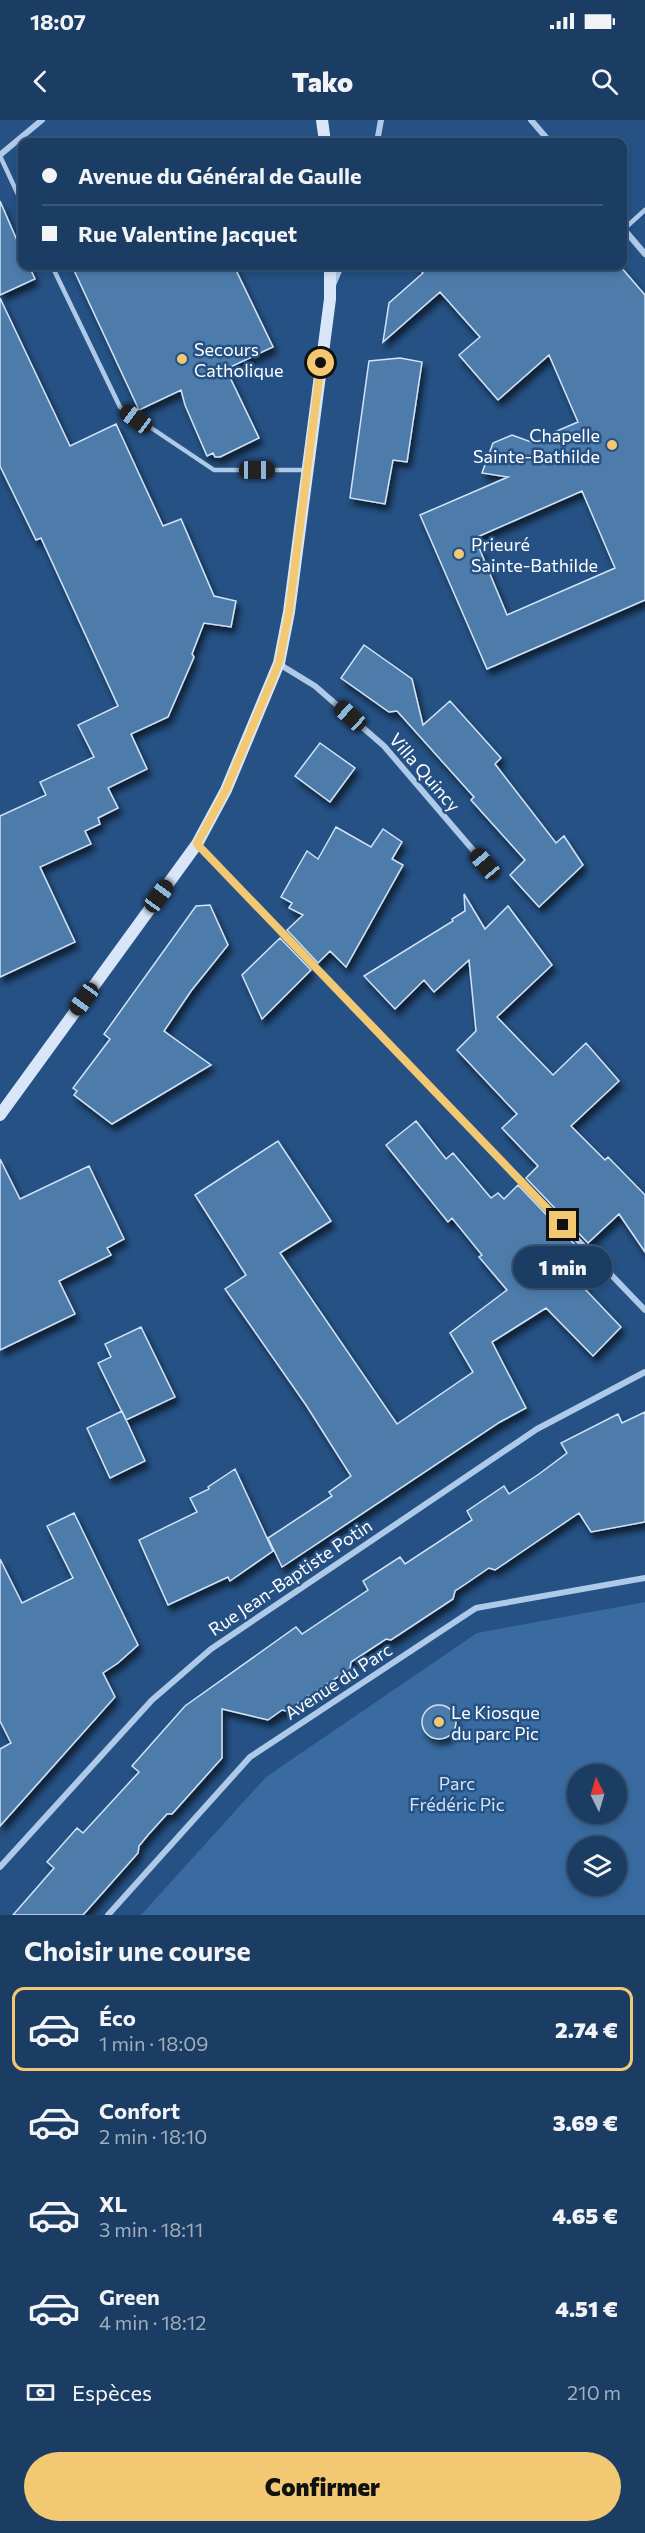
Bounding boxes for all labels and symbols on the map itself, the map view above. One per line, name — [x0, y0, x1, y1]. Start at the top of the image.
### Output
place label: Secours Catholique — [194, 338, 283, 381]
route start — [307, 349, 334, 376]
marker: Secours Catholique — [175, 352, 189, 366]
car — [116, 401, 156, 437]
place label: Chapelle Sainte-Bathilde — [473, 424, 600, 467]
marker: Chapelle Sainte-Bathilde — [605, 438, 619, 452]
car — [239, 461, 275, 479]
place label: Prieuré Sainte-Bathilde — [471, 533, 598, 576]
marker: Prieuré Sainte-Bathilde — [452, 547, 466, 561]
car — [331, 697, 369, 735]
street label: Villa Quincy — [385, 728, 465, 816]
car — [467, 844, 503, 884]
car — [141, 876, 177, 916]
car — [66, 979, 102, 1019]
route end — [549, 1211, 576, 1238]
callout: 1 min — [514, 1246, 612, 1288]
street label: Rue Jean-Baptiste Potin — [204, 1514, 376, 1640]
street label: Avenue du Parc — [280, 1638, 396, 1724]
place label: Le Kiosque du parc Pic — [451, 1701, 540, 1744]
marker: Le Kiosque du parc Pic — [432, 1715, 446, 1729]
north arrow — [567, 1764, 627, 1824]
park label: Parc Frédéric Pic — [409, 1772, 505, 1815]

